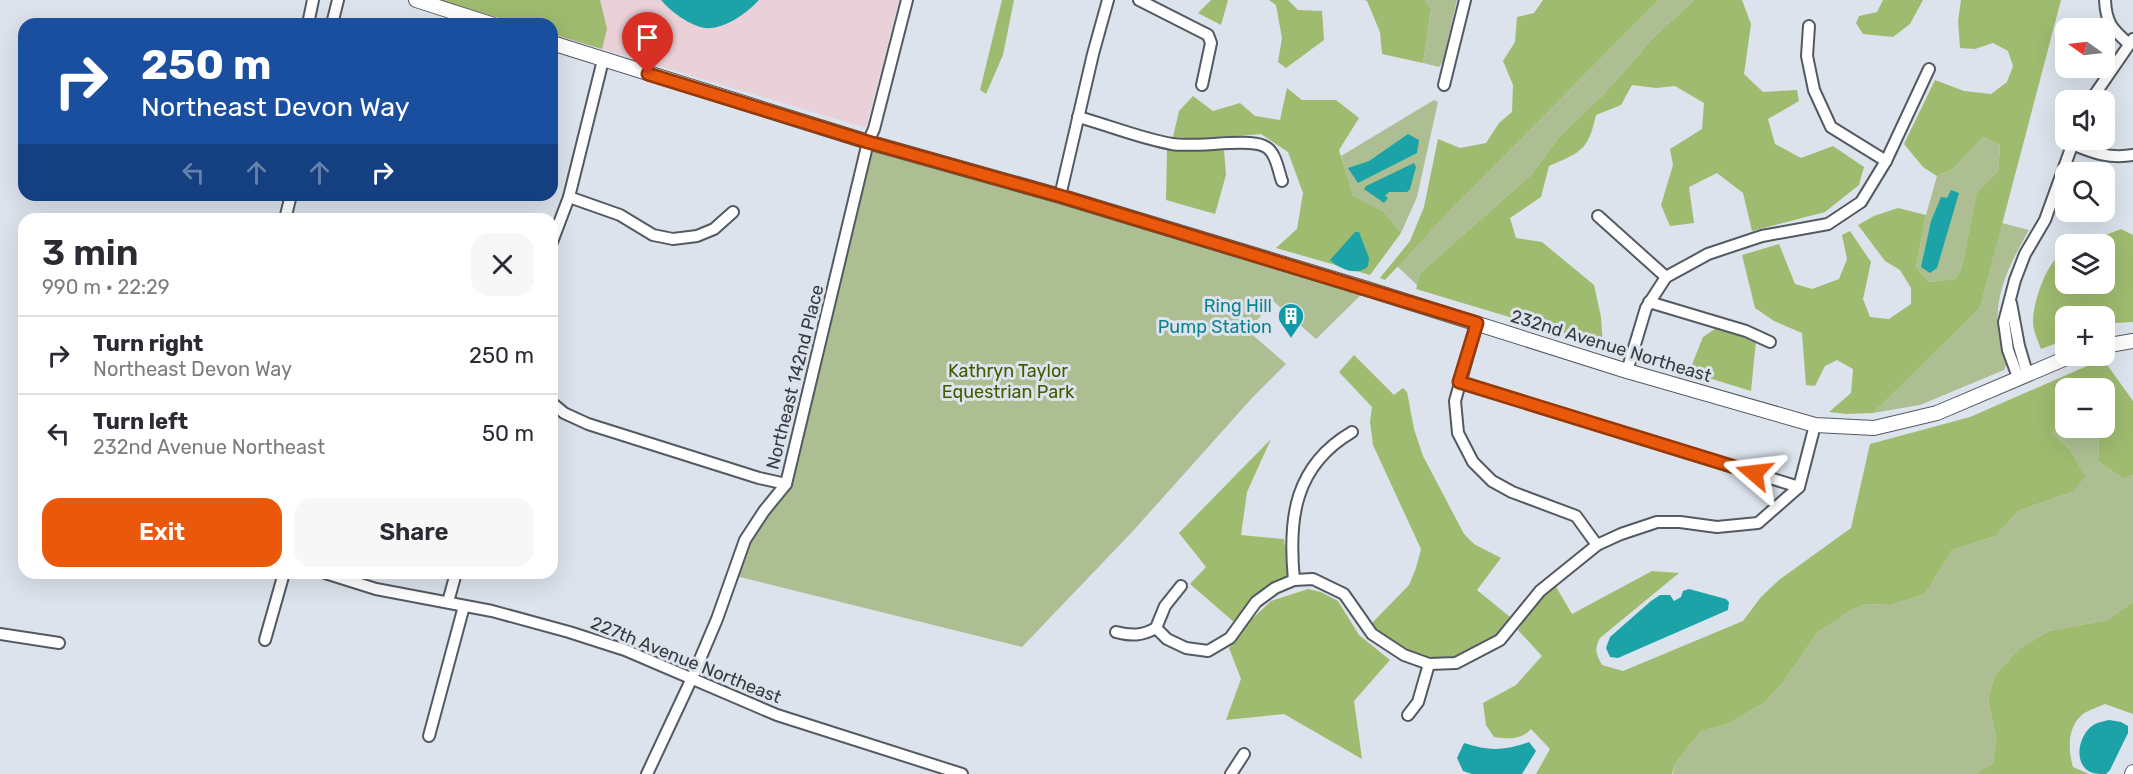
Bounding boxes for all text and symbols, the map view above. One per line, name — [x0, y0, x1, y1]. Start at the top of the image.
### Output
pin — [622, 12, 673, 74]
north arrow — [2055, 18, 2115, 78]
map controls — [2055, 18, 2115, 438]
icon: arrive — [631, 21, 664, 54]
text: 250 m — [141, 40, 271, 90]
icon: right — [42, 42, 120, 120]
button: sound — [2055, 90, 2115, 150]
text: Northeast Devon Way — [141, 91, 410, 123]
icon: left — [177, 156, 210, 189]
icon: ahead — [240, 156, 273, 189]
icon: ahead — [303, 156, 336, 189]
icon: right — [366, 156, 399, 189]
button: search — [2055, 162, 2115, 222]
text: 3 min — [42, 231, 139, 274]
button: close — [471, 233, 534, 296]
button: layers — [2055, 234, 2115, 294]
text: 990 m · 22:29 — [42, 275, 170, 299]
street label: Northeast 142nd Place — [761, 282, 829, 472]
place label: Ring Hill Pump Station — [1158, 295, 1272, 338]
building icon: Ring Hill Pump Station — [1276, 301, 1306, 339]
street label: 232nd Avenue Northeast — [1508, 305, 1714, 387]
button: + — [2055, 306, 2115, 366]
text: Turn right — [93, 330, 203, 357]
icon: right — [42, 339, 75, 372]
text: 250 m — [469, 342, 534, 369]
text: Northeast Devon Way — [93, 357, 292, 381]
park label: Kathryn Taylor Equestrian Park — [942, 360, 1075, 403]
button: − — [2055, 378, 2115, 438]
text: Turn left — [93, 408, 188, 435]
icon: left — [42, 417, 75, 450]
text: 50 m — [482, 420, 534, 447]
text: 232nd Avenue Northeast — [93, 435, 325, 459]
position arrow — [1722, 441, 1786, 505]
button: Exit — [42, 498, 282, 567]
button: Share — [294, 498, 534, 567]
street label: 227th Avenue Northeast — [587, 612, 785, 708]

